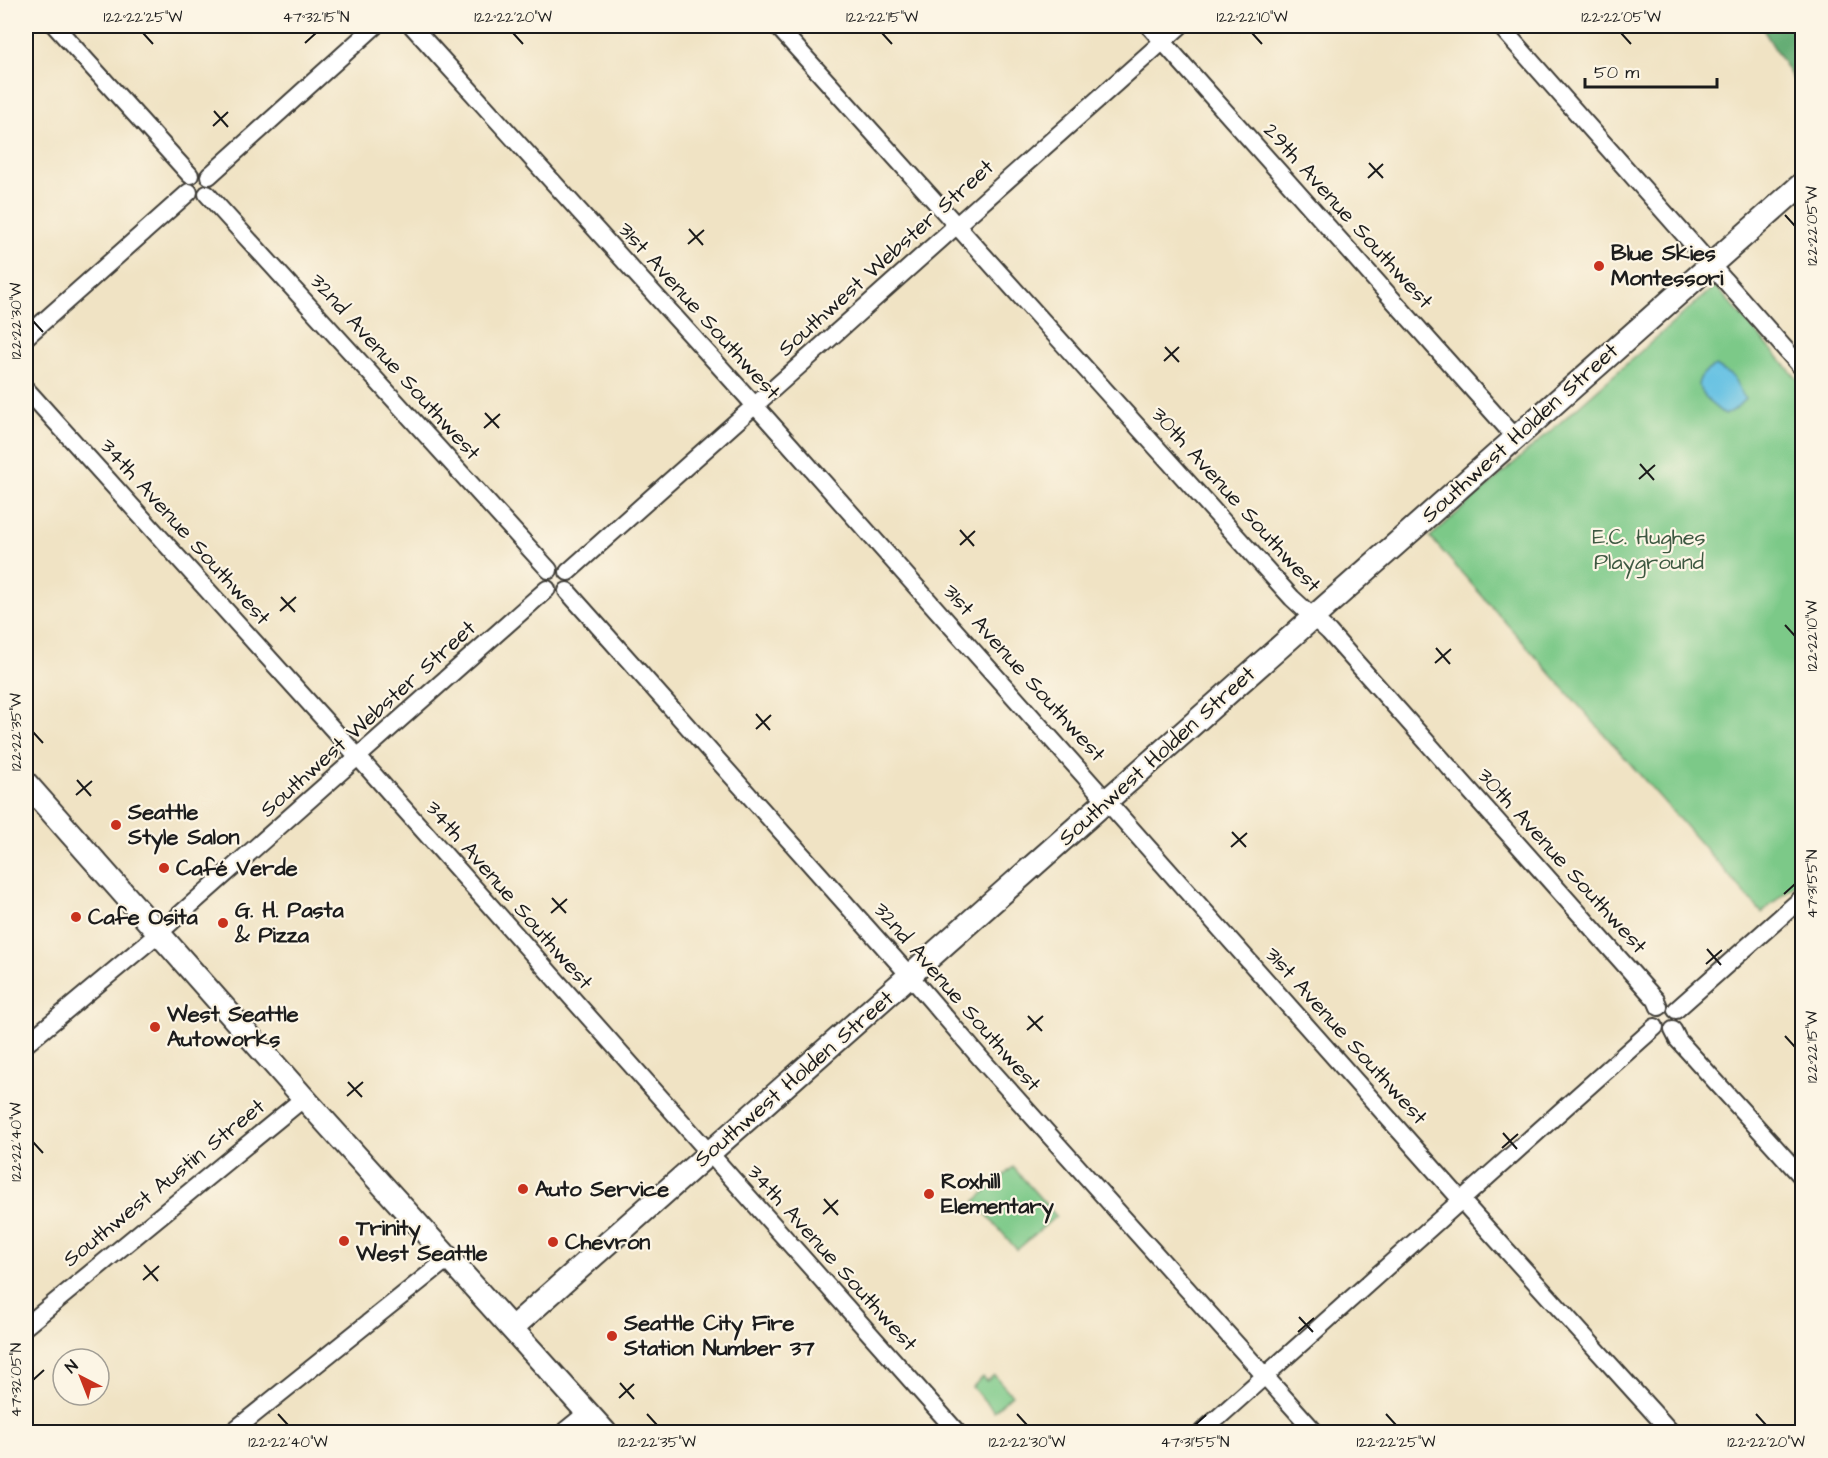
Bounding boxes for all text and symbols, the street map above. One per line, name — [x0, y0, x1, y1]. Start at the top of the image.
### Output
text: 122°22'25"W — [104, 7, 182, 28]
text: 47°32'15"N — [283, 7, 349, 28]
text: 122°22'20"W — [474, 7, 552, 28]
text: 122°22'15"W — [846, 7, 918, 28]
text: 122°22'10"W — [1216, 7, 1288, 28]
text: 122°22'05"W — [1581, 7, 1661, 28]
scale bar — [1585, 51, 1717, 89]
text: 50 m — [1594, 60, 1639, 85]
street label: 29th Avenue Southwest — [1256, 116, 1440, 316]
street label: Southwest Webster Street — [771, 152, 1001, 364]
text: 122°22'05"W — [1802, 186, 1823, 266]
street label: 31st Avenue Southwest — [610, 215, 788, 407]
place label: Blue Skies Montessori — [1611, 238, 1724, 294]
marker: Blue Skies Montessori — [1592, 259, 1606, 273]
street label: 32nd Avenue Southwest — [302, 267, 488, 467]
text: 122°22'30"W — [6, 283, 27, 359]
street label: Southwest Holden Street — [1415, 336, 1626, 530]
street label: 30th Avenue Southwest — [1144, 400, 1328, 600]
street label: 34th Avenue Southwest — [92, 432, 278, 632]
park label: E.C. Hughes Playground — [1592, 522, 1706, 579]
street label: 31st Avenue Southwest — [935, 577, 1113, 769]
text: 122°22'10"W — [1802, 600, 1823, 672]
street label: Southwest Webster Street — [253, 613, 483, 825]
street label: Southwest Holden Street — [1052, 659, 1263, 853]
text: 122°22'35"W — [6, 693, 27, 771]
street label: 30th Avenue Southwest — [1470, 761, 1654, 961]
street label: 34th Avenue Southwest — [418, 793, 600, 997]
place label: Seattle Style Salon — [127, 797, 239, 855]
marker: Seattle Style Salon — [109, 818, 123, 832]
text: 47°31'55"N — [1802, 850, 1823, 918]
place label: Café Verde — [176, 853, 298, 884]
marker: Café Verde — [157, 861, 171, 875]
place label: G. H. Pasta & Pizza — [234, 895, 345, 951]
street label: 32nd Avenue Southwest — [866, 895, 1048, 1099]
place label: Cafe Osita — [88, 902, 199, 933]
marker: Cafe Osita — [69, 910, 83, 924]
marker: G. H. Pasta & Pizza — [216, 916, 230, 930]
street label: 31st Avenue Southwest — [1257, 940, 1435, 1132]
street label: Southwest Holden Street — [687, 983, 901, 1175]
place label: West Seattle Autoworks — [166, 999, 299, 1055]
text: 122°22'15"W — [1802, 1011, 1823, 1083]
marker: West Seattle Autoworks — [148, 1020, 162, 1034]
street label: Southwest Austin Street — [56, 1092, 272, 1274]
text: 122°22'40"W — [6, 1102, 27, 1182]
street label: 34th Avenue Southwest — [739, 1158, 925, 1358]
place label: Roxhill Elementary — [941, 1166, 1055, 1224]
place label: Auto Service — [535, 1174, 669, 1205]
marker: Auto Service — [516, 1182, 530, 1196]
marker: Roxhill Elementary — [922, 1187, 936, 1201]
place label: Trinity West Seattle — [355, 1213, 488, 1269]
place label: Chevron — [565, 1227, 650, 1258]
marker: Trinity West Seattle — [337, 1234, 351, 1248]
marker: Chevron — [546, 1235, 560, 1249]
place label: Seattle City Fire Station Number 37 — [623, 1308, 815, 1364]
marker: Seattle City Fire Station Number 37 — [605, 1329, 619, 1343]
text: 47°32'05"N — [6, 1343, 27, 1417]
north arrow — [51, 1347, 111, 1407]
text: N — [61, 1355, 83, 1378]
text: 122°22'40"W — [248, 1432, 328, 1453]
text: 122°22'35"W — [618, 1432, 696, 1453]
text: 122°22'30"W — [989, 1432, 1065, 1453]
text: 47°31'55"N — [1161, 1432, 1229, 1453]
text: 122°22'25"W — [1357, 1432, 1435, 1453]
text: 122°22'20"W — [1727, 1432, 1805, 1453]

